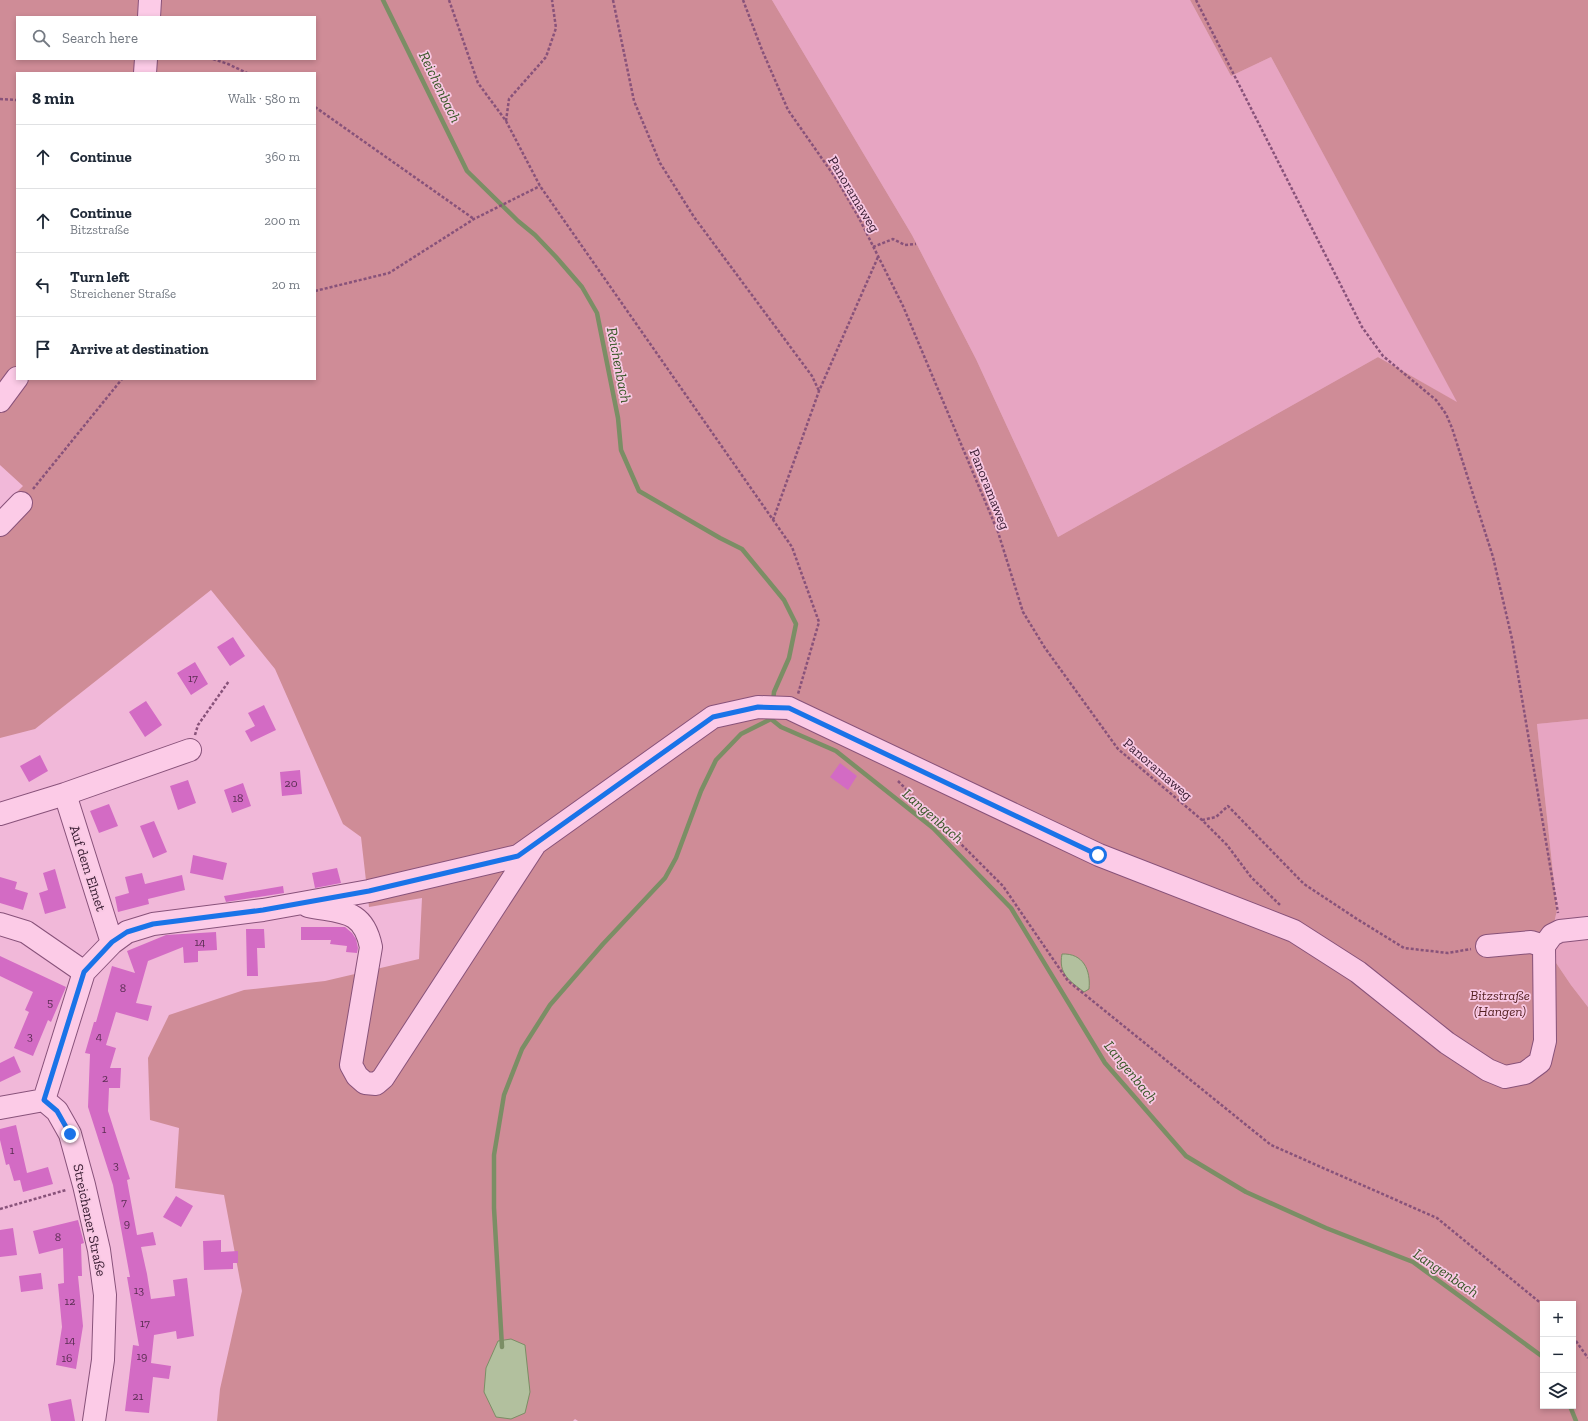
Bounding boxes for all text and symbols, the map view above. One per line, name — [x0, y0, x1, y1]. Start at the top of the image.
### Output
search box — [16, 16, 316, 60]
icon: search — [30, 27, 52, 49]
text: Search here — [62, 29, 138, 47]
water label: Reichenbach — [415, 48, 465, 126]
text: 8 min — [32, 88, 74, 108]
text: Walk · 580 m — [228, 91, 300, 106]
icon: ahead — [32, 146, 54, 168]
text: Continue — [70, 148, 132, 166]
text: 360 m — [265, 149, 300, 164]
street label: Panoramaweg — [824, 153, 883, 236]
text: Continue — [70, 204, 132, 222]
icon: ahead — [32, 210, 54, 232]
text: 200 m — [264, 213, 300, 228]
text: Bitzstraße — [70, 222, 129, 237]
text: Turn left — [70, 268, 130, 286]
icon: left — [32, 274, 54, 296]
text: 20 m — [272, 277, 300, 292]
text: Streichener Straße — [70, 286, 176, 301]
water label: Reichenbach — [603, 325, 635, 405]
icon: arrive — [32, 338, 54, 360]
text: Arrive at destination — [70, 340, 209, 358]
street label: Panoramaweg — [966, 446, 1014, 533]
house number: 17 — [188, 671, 198, 685]
street label: Panoramaweg — [1120, 735, 1196, 804]
house number: 20 — [284, 776, 298, 790]
water label: Langenbach — [899, 785, 967, 848]
house number: 18 — [232, 791, 244, 805]
street label: Auf dem Elmet — [66, 823, 110, 914]
route start — [1089, 846, 1107, 864]
house number: 14 — [194, 935, 206, 949]
house number: 8 — [120, 981, 126, 995]
park label: Bitzstraße (Hangen) — [1470, 987, 1530, 1020]
house number: 5 — [47, 995, 53, 1009]
house number: 3 — [27, 1029, 33, 1043]
house number: 4 — [96, 1029, 103, 1043]
water label: Langenbach — [1100, 1037, 1162, 1107]
house number: 2 — [102, 1071, 108, 1085]
house number: 1 — [102, 1122, 107, 1136]
route end — [61, 1125, 79, 1143]
house number: 1 — [10, 1143, 15, 1157]
house number: 3 — [113, 1158, 119, 1172]
street label: Streichener Straße — [69, 1162, 110, 1278]
house number: 7 — [121, 1195, 127, 1209]
house number: 9 — [124, 1216, 130, 1230]
house number: 8 — [55, 1230, 61, 1244]
water label: Langenbach — [1410, 1245, 1482, 1302]
house number: 13 — [134, 1283, 144, 1297]
house number: 12 — [65, 1294, 75, 1308]
map controls — [1540, 1301, 1576, 1409]
button: + — [1540, 1301, 1576, 1337]
house number: 17 — [140, 1316, 150, 1330]
house number: 14 — [64, 1333, 76, 1347]
button: − — [1540, 1337, 1576, 1373]
house number: 19 — [137, 1349, 148, 1363]
house number: 16 — [62, 1351, 73, 1365]
button: layers — [1540, 1373, 1576, 1409]
house number: 21 — [133, 1389, 144, 1403]

